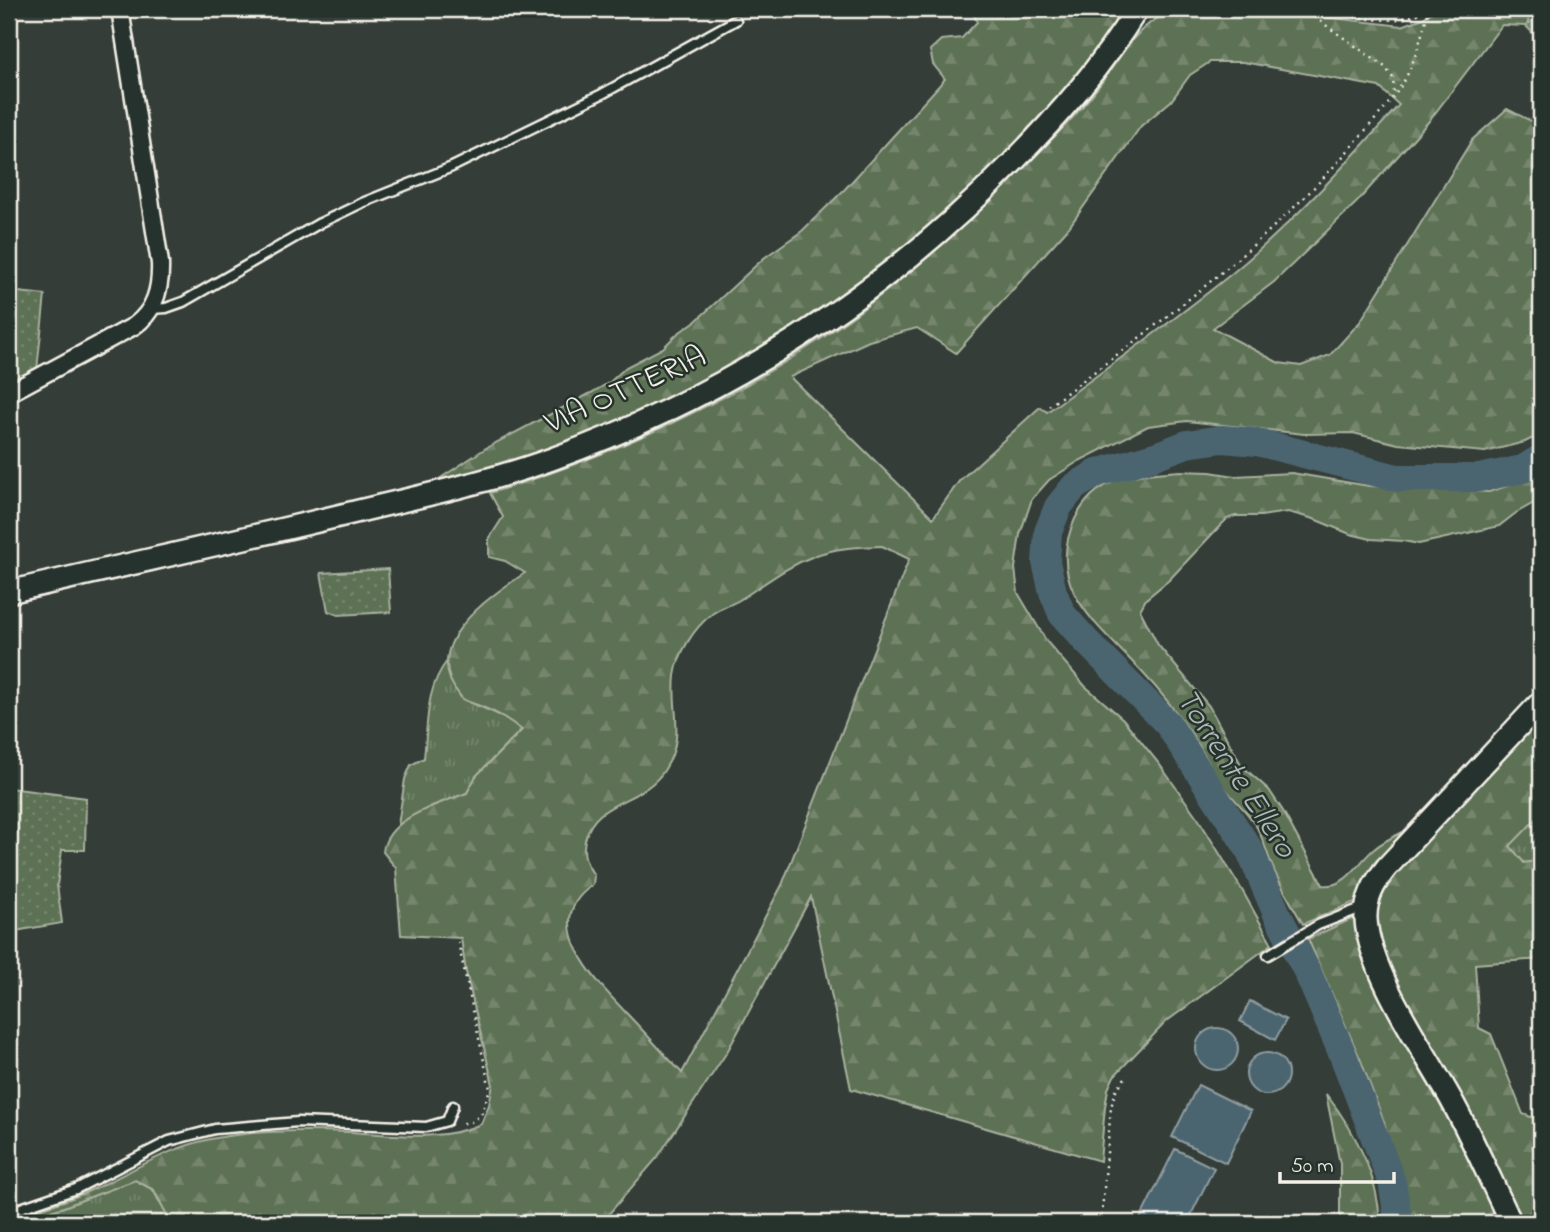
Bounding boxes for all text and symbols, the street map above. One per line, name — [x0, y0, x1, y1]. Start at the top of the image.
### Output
street label: VIA OTTERIA — [537, 334, 714, 448]
water label: Torrente Ellero — [1162, 680, 1309, 870]
scale bar — [1280, 1141, 1394, 1185]
text: 50 m — [1291, 1152, 1334, 1182]

